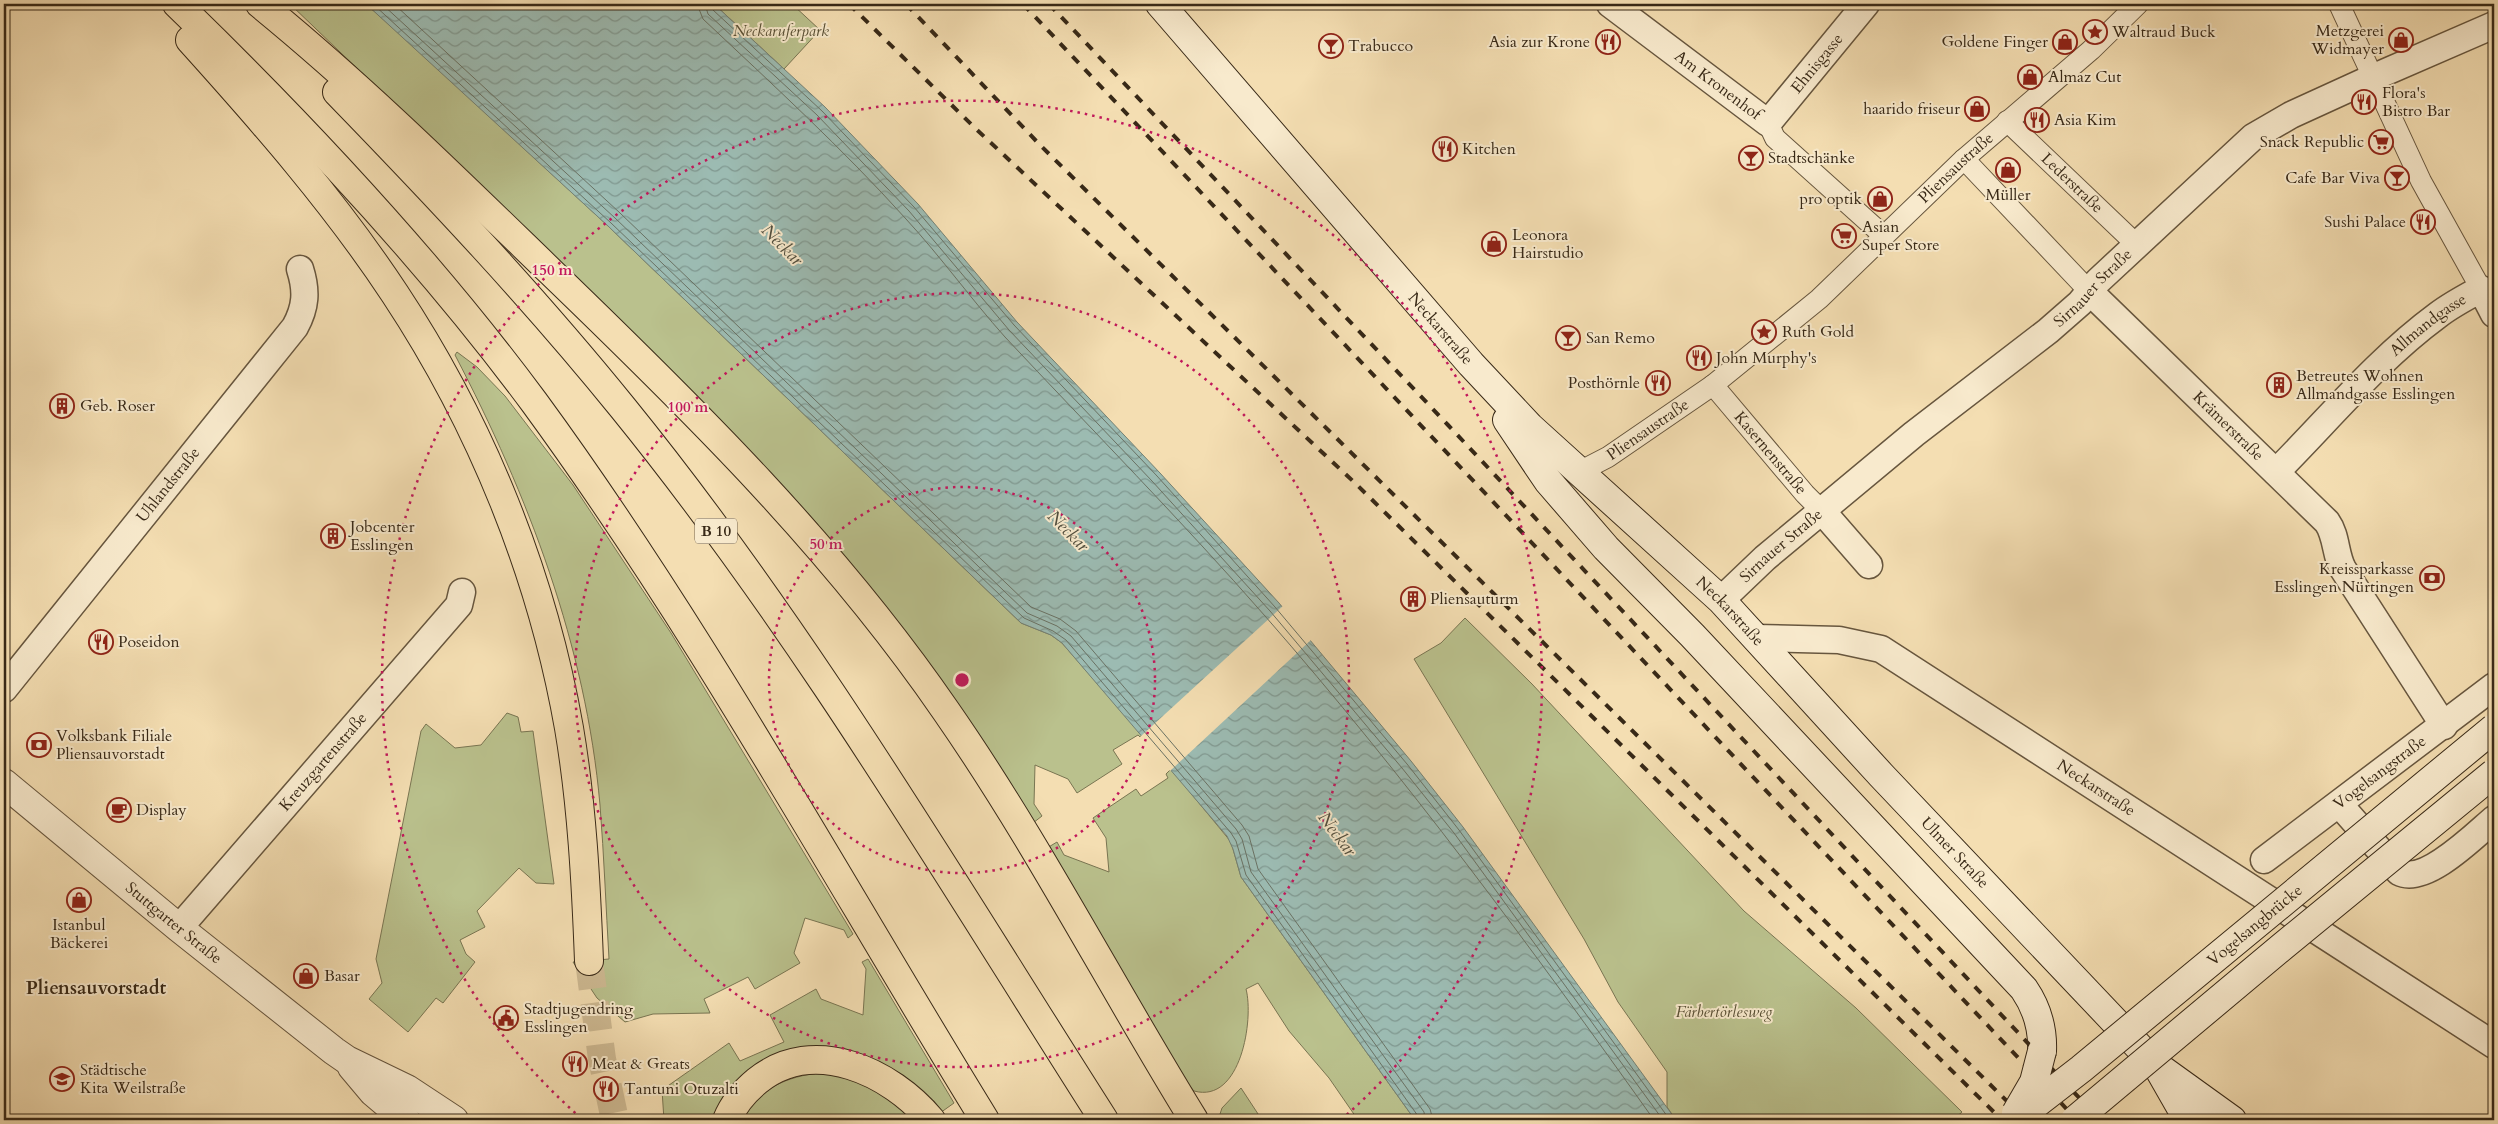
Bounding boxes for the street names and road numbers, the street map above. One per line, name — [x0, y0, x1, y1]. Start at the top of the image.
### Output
street label: Ehnisgasse — [1786, 29, 1848, 98]
street label: Am Kronenhof — [1670, 45, 1768, 127]
street label: Pliensaustraße — [1913, 127, 1998, 208]
street label: Lederstraße — [2036, 148, 2108, 218]
street label: Sirnauer Straße — [2049, 244, 2137, 332]
street label: Neckarstraße — [1403, 288, 1478, 370]
street label: Allmandgasse — [2385, 288, 2470, 361]
street label: Krämerstraße — [2188, 386, 2269, 466]
street label: Pliensaustraße — [1602, 394, 1693, 466]
street label: Kasernenstraße — [1729, 407, 1812, 499]
street label: Uhlandstraße — [131, 443, 205, 527]
street label: Sirnauer Straße — [1735, 504, 1827, 588]
road number: B 10 — [695, 518, 737, 544]
street label: Neckarstraße — [1691, 571, 1769, 651]
street label: Kreuzgartenstraße — [274, 708, 372, 816]
street label: Vogelsangstraße — [2329, 730, 2431, 815]
street label: Neckarstraße — [2052, 754, 2140, 821]
street label: Ulmer Straße — [1916, 812, 1994, 893]
street label: Stuttgarter Straße — [121, 877, 227, 969]
street label: Vogelsangbrücke — [2203, 880, 2307, 971]

